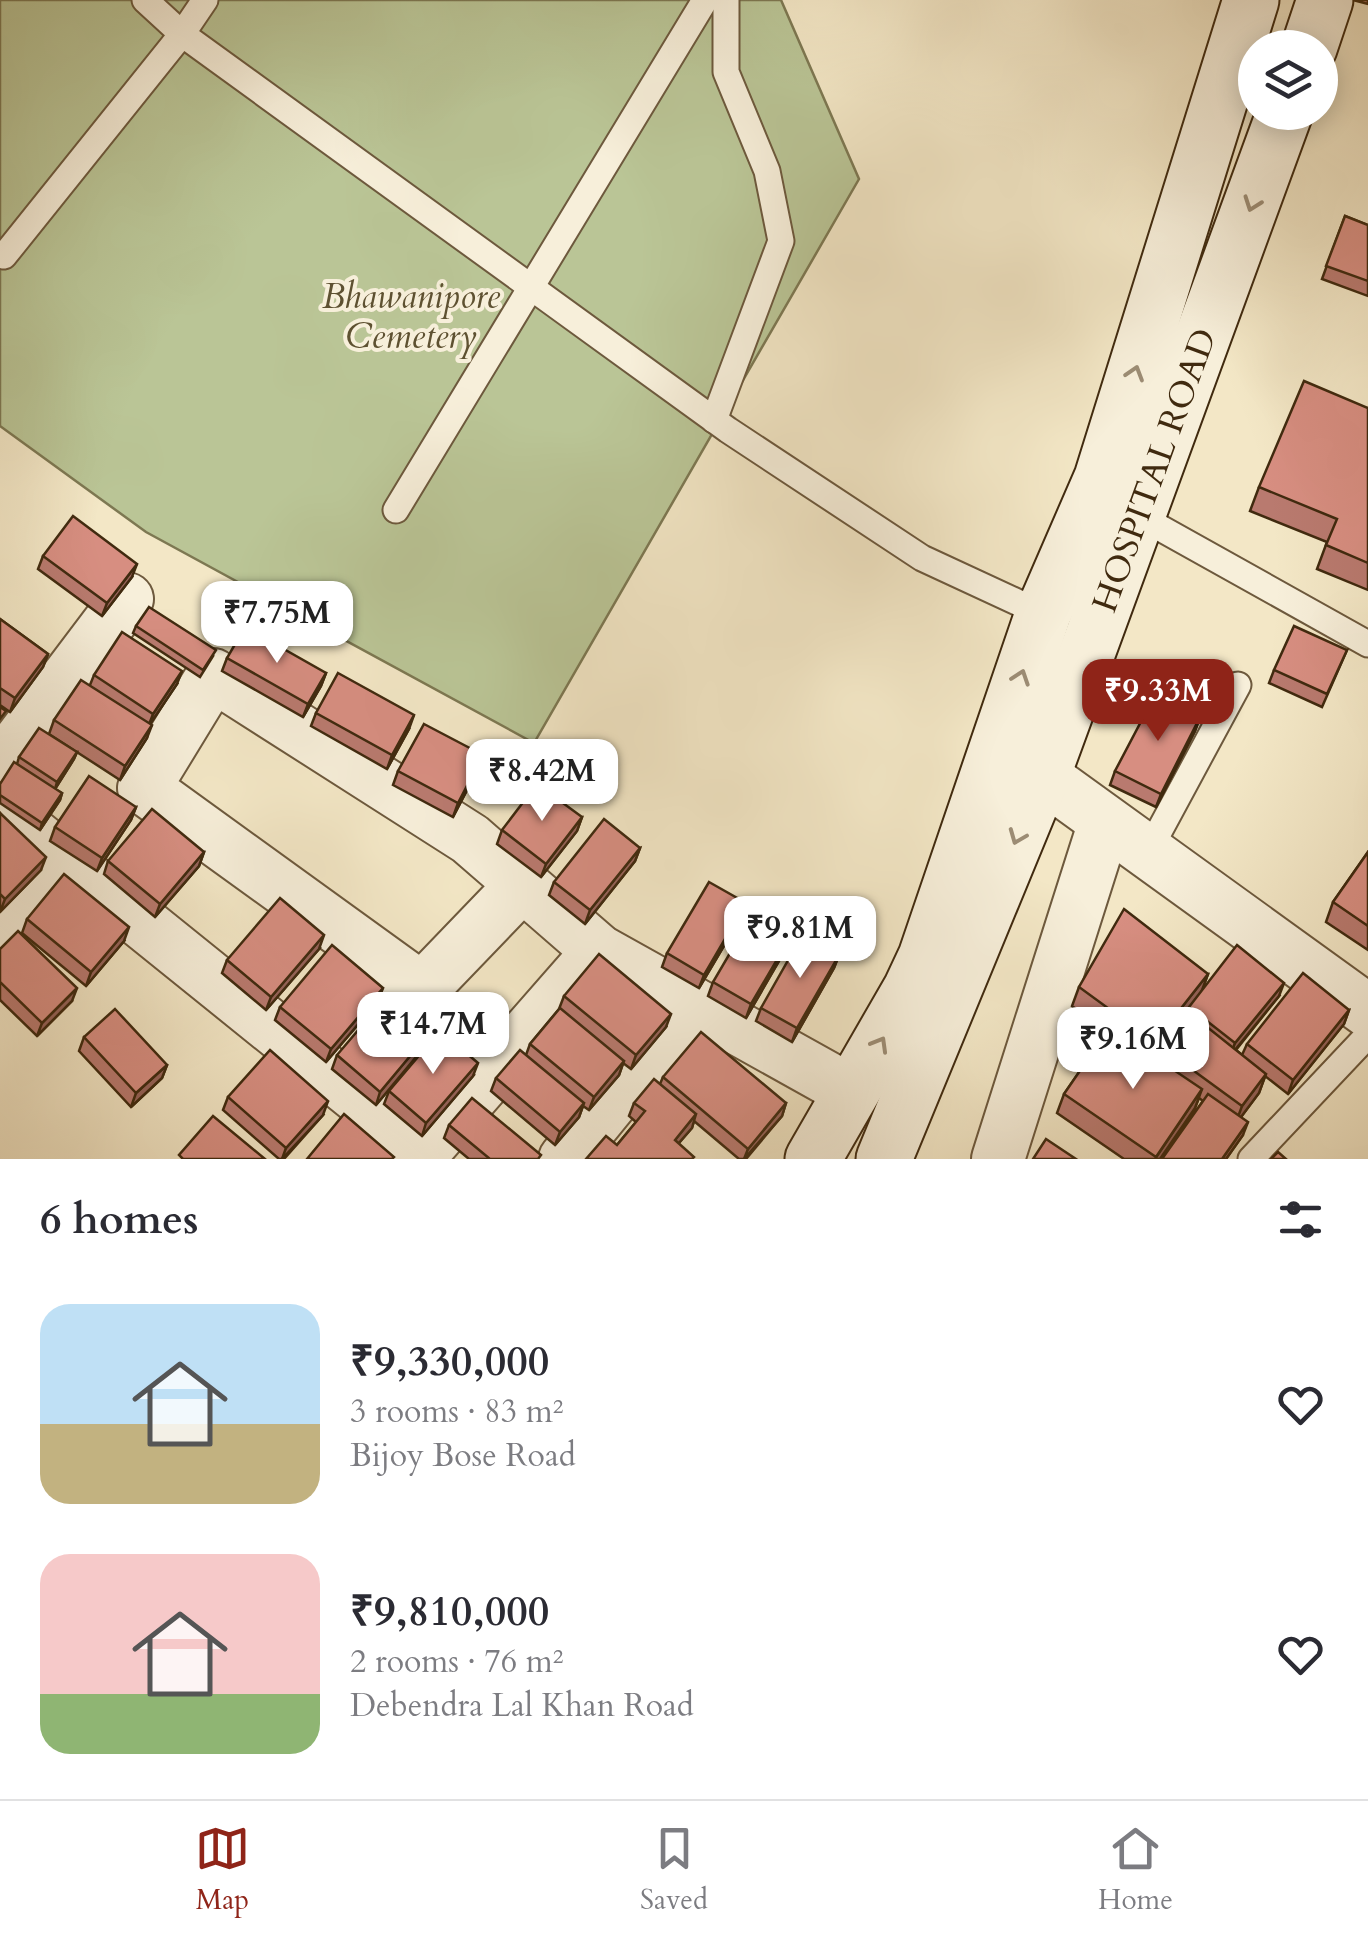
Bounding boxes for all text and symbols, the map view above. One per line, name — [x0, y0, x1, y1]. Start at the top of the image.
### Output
map controls — [1238, 30, 1338, 130]
button: layers — [1238, 30, 1338, 130]
one-way arrow — [1244, 194, 1264, 212]
park label: Bhawanipore Cemetery — [322, 273, 501, 361]
street label: HOSPITAL ROAD — [1081, 322, 1229, 619]
one-way arrow — [1123, 365, 1144, 382]
pin: ₹7.75M — [196, 581, 358, 666]
text: ₹7.75M — [223, 591, 331, 635]
pin: ₹9.33M — [1077, 659, 1239, 744]
one-way arrow — [1010, 669, 1030, 686]
text: ₹9.33M — [1104, 669, 1212, 713]
pin: ₹8.42M — [461, 739, 623, 824]
text: ₹8.42M — [488, 749, 596, 793]
one-way arrow — [1009, 827, 1029, 845]
pin: ₹9.81M — [719, 896, 881, 981]
text: ₹9.81M — [746, 906, 854, 950]
pin: ₹14.7M — [352, 992, 514, 1077]
text: ₹14.7M — [379, 1002, 487, 1046]
pin: ₹9.16M — [1052, 1007, 1214, 1092]
text: ₹9.16M — [1079, 1017, 1187, 1061]
one-way arrow — [867, 1037, 887, 1055]
text: 6 homes — [40, 1191, 198, 1248]
icon: filters — [1273, 1192, 1328, 1247]
text: ₹9,330,000 — [350, 1333, 549, 1390]
icon: home — [120, 1344, 240, 1464]
icon: heart — [1273, 1377, 1328, 1432]
text: 3 rooms · 83 m² — [350, 1390, 563, 1434]
text: Bijoy Bose Road — [350, 1434, 576, 1478]
text: ₹9,810,000 — [350, 1583, 549, 1640]
icon: home — [120, 1594, 240, 1714]
icon: heart — [1273, 1627, 1328, 1682]
text: 2 rooms · 76 m² — [350, 1640, 563, 1684]
text: Debendra Lal Khan Road — [350, 1684, 694, 1728]
tab: Map — [195, 1821, 250, 1919]
tab: Saved — [640, 1821, 708, 1919]
tab: Home — [1098, 1821, 1173, 1919]

